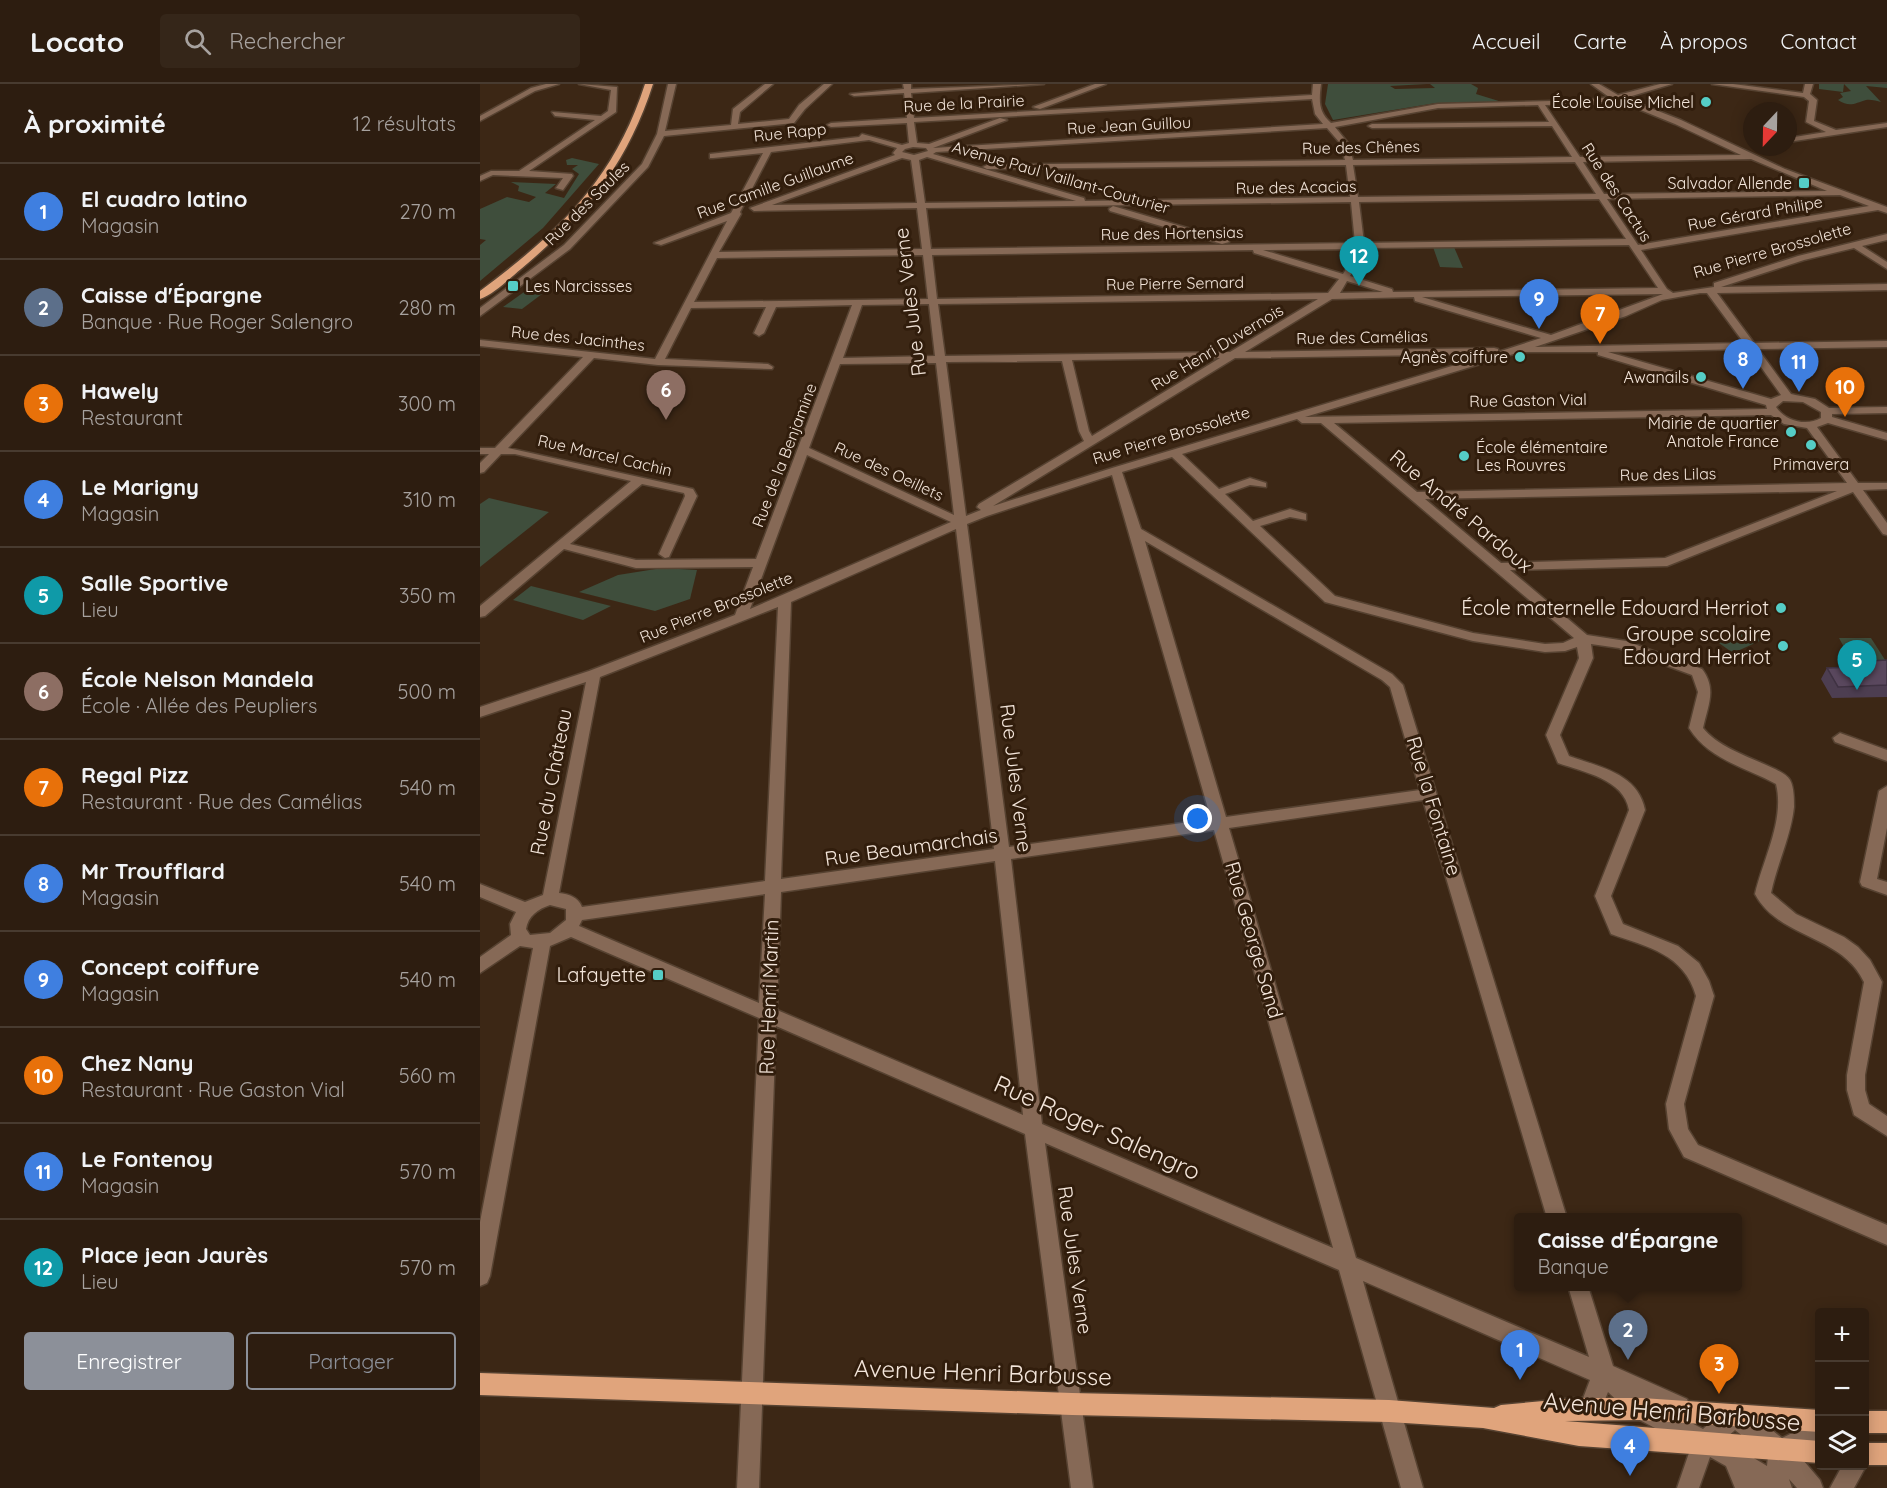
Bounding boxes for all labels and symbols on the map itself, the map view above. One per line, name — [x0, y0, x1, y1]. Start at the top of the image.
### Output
street label: Rue de la Prairie — [903, 90, 1025, 116]
place label: École Louise Michel — [1552, 92, 1694, 112]
marker: École Louise Michel — [1699, 95, 1713, 109]
north arrow — [1743, 102, 1797, 156]
street label: Rue Jean Guillou — [1066, 112, 1192, 138]
street label: Rue Rapp — [753, 118, 827, 146]
street label: Avenue Paul Vaillant-Couturier — [950, 136, 1172, 218]
street label: Rue des Chênes — [1302, 136, 1420, 158]
street label: Rue des Cactus — [1578, 139, 1656, 245]
street label: Rue Camille Guillaume — [694, 147, 856, 223]
street label: Rue des Saules — [541, 157, 633, 249]
place label: Salvador Allende — [1667, 173, 1792, 193]
street label: Rue des Acacias — [1235, 176, 1357, 198]
marker: Salvador Allende — [1797, 176, 1811, 190]
street label: Rue Gérard Philipe — [1686, 191, 1824, 235]
street label: Rue Pierre Brossolette — [1691, 218, 1853, 282]
street label: Rue des Hortensias — [1100, 222, 1244, 244]
street label: Rue Jules Verne — [888, 226, 931, 378]
pin: 12 — [1340, 236, 1378, 286]
street label: Rue Pierre Semard — [1106, 272, 1244, 294]
place label: Les Narcissses — [525, 276, 632, 296]
marker: Les Narcissses — [506, 279, 520, 293]
pin: 9 — [1520, 280, 1558, 329]
pin: 7 — [1580, 294, 1620, 344]
street label: Rue Henri Duvernois — [1147, 300, 1287, 394]
street label: Rue des Jacinthes — [510, 321, 646, 355]
street label: Rue des Camélias — [1296, 326, 1428, 348]
pin: 8 — [1724, 340, 1762, 389]
pin: 11 — [1780, 342, 1818, 392]
place label: Agnès coiffure — [1401, 347, 1508, 367]
marker: Agnès coiffure — [1513, 350, 1527, 364]
place label: Awanails — [1623, 367, 1689, 387]
pin: 10 — [1826, 368, 1864, 417]
pin: 6 — [646, 370, 686, 420]
marker: Awanails — [1694, 370, 1708, 384]
street label: Rue de la Benjamine — [747, 380, 821, 530]
street label: Rue Gaston Vial — [1469, 389, 1587, 411]
street label: Rue Pierre Brossolette — [1090, 402, 1252, 468]
place label: Mairie de quartier Anatole France — [1648, 413, 1779, 451]
marker: Mairie de quartier Anatole France — [1784, 425, 1798, 439]
street label: Rue Marcel Cachin — [536, 430, 674, 480]
street label: Rue des Oeillets — [831, 437, 947, 505]
place label: École élémentaire Les Rouvres — [1476, 437, 1608, 475]
marker: Primavera — [1804, 438, 1818, 452]
street label: Rue André Pardoux — [1385, 444, 1538, 578]
marker: École élémentaire Les Rouvres — [1457, 449, 1471, 463]
place label: Primavera — [1773, 454, 1849, 474]
street label: Rue des Lilas — [1620, 463, 1716, 485]
street label: Rue Pierre Brossolette — [637, 567, 795, 647]
place label: École maternelle Edouard Herriot — [1461, 595, 1769, 620]
marker: École maternelle Edouard Herriot — [1774, 601, 1788, 615]
place label: Groupe scolaire Edouard Herriot — [1623, 621, 1771, 669]
marker: Groupe scolaire Edouard Herriot — [1776, 639, 1790, 653]
pin: 5 — [1838, 640, 1876, 690]
street label: Rue Jules Verne — [995, 702, 1038, 854]
street label: Rue du Château — [524, 707, 577, 857]
street label: Rue la Fontaine — [1401, 733, 1468, 878]
your location — [1183, 804, 1212, 833]
street label: Rue Beaumarchais — [823, 822, 999, 871]
street label: Rue George Sand — [1220, 859, 1289, 1021]
street label: Rue Henri Martin — [753, 919, 784, 1075]
place label: Lafayette — [557, 962, 646, 987]
marker: Lafayette — [651, 968, 665, 982]
street label: Rue Roger Salengro — [990, 1068, 1205, 1186]
street label: Rue Jules Verne — [1053, 1184, 1098, 1336]
pin: 2 — [1608, 1310, 1648, 1360]
pin: 1 — [1500, 1330, 1540, 1380]
pin: 3 — [1700, 1344, 1738, 1394]
street label: Avenue Henri Barbusse — [854, 1353, 1112, 1391]
street label: Avenue Henri Barbusse — [1542, 1385, 1802, 1437]
pin: 4 — [1610, 1426, 1650, 1476]

